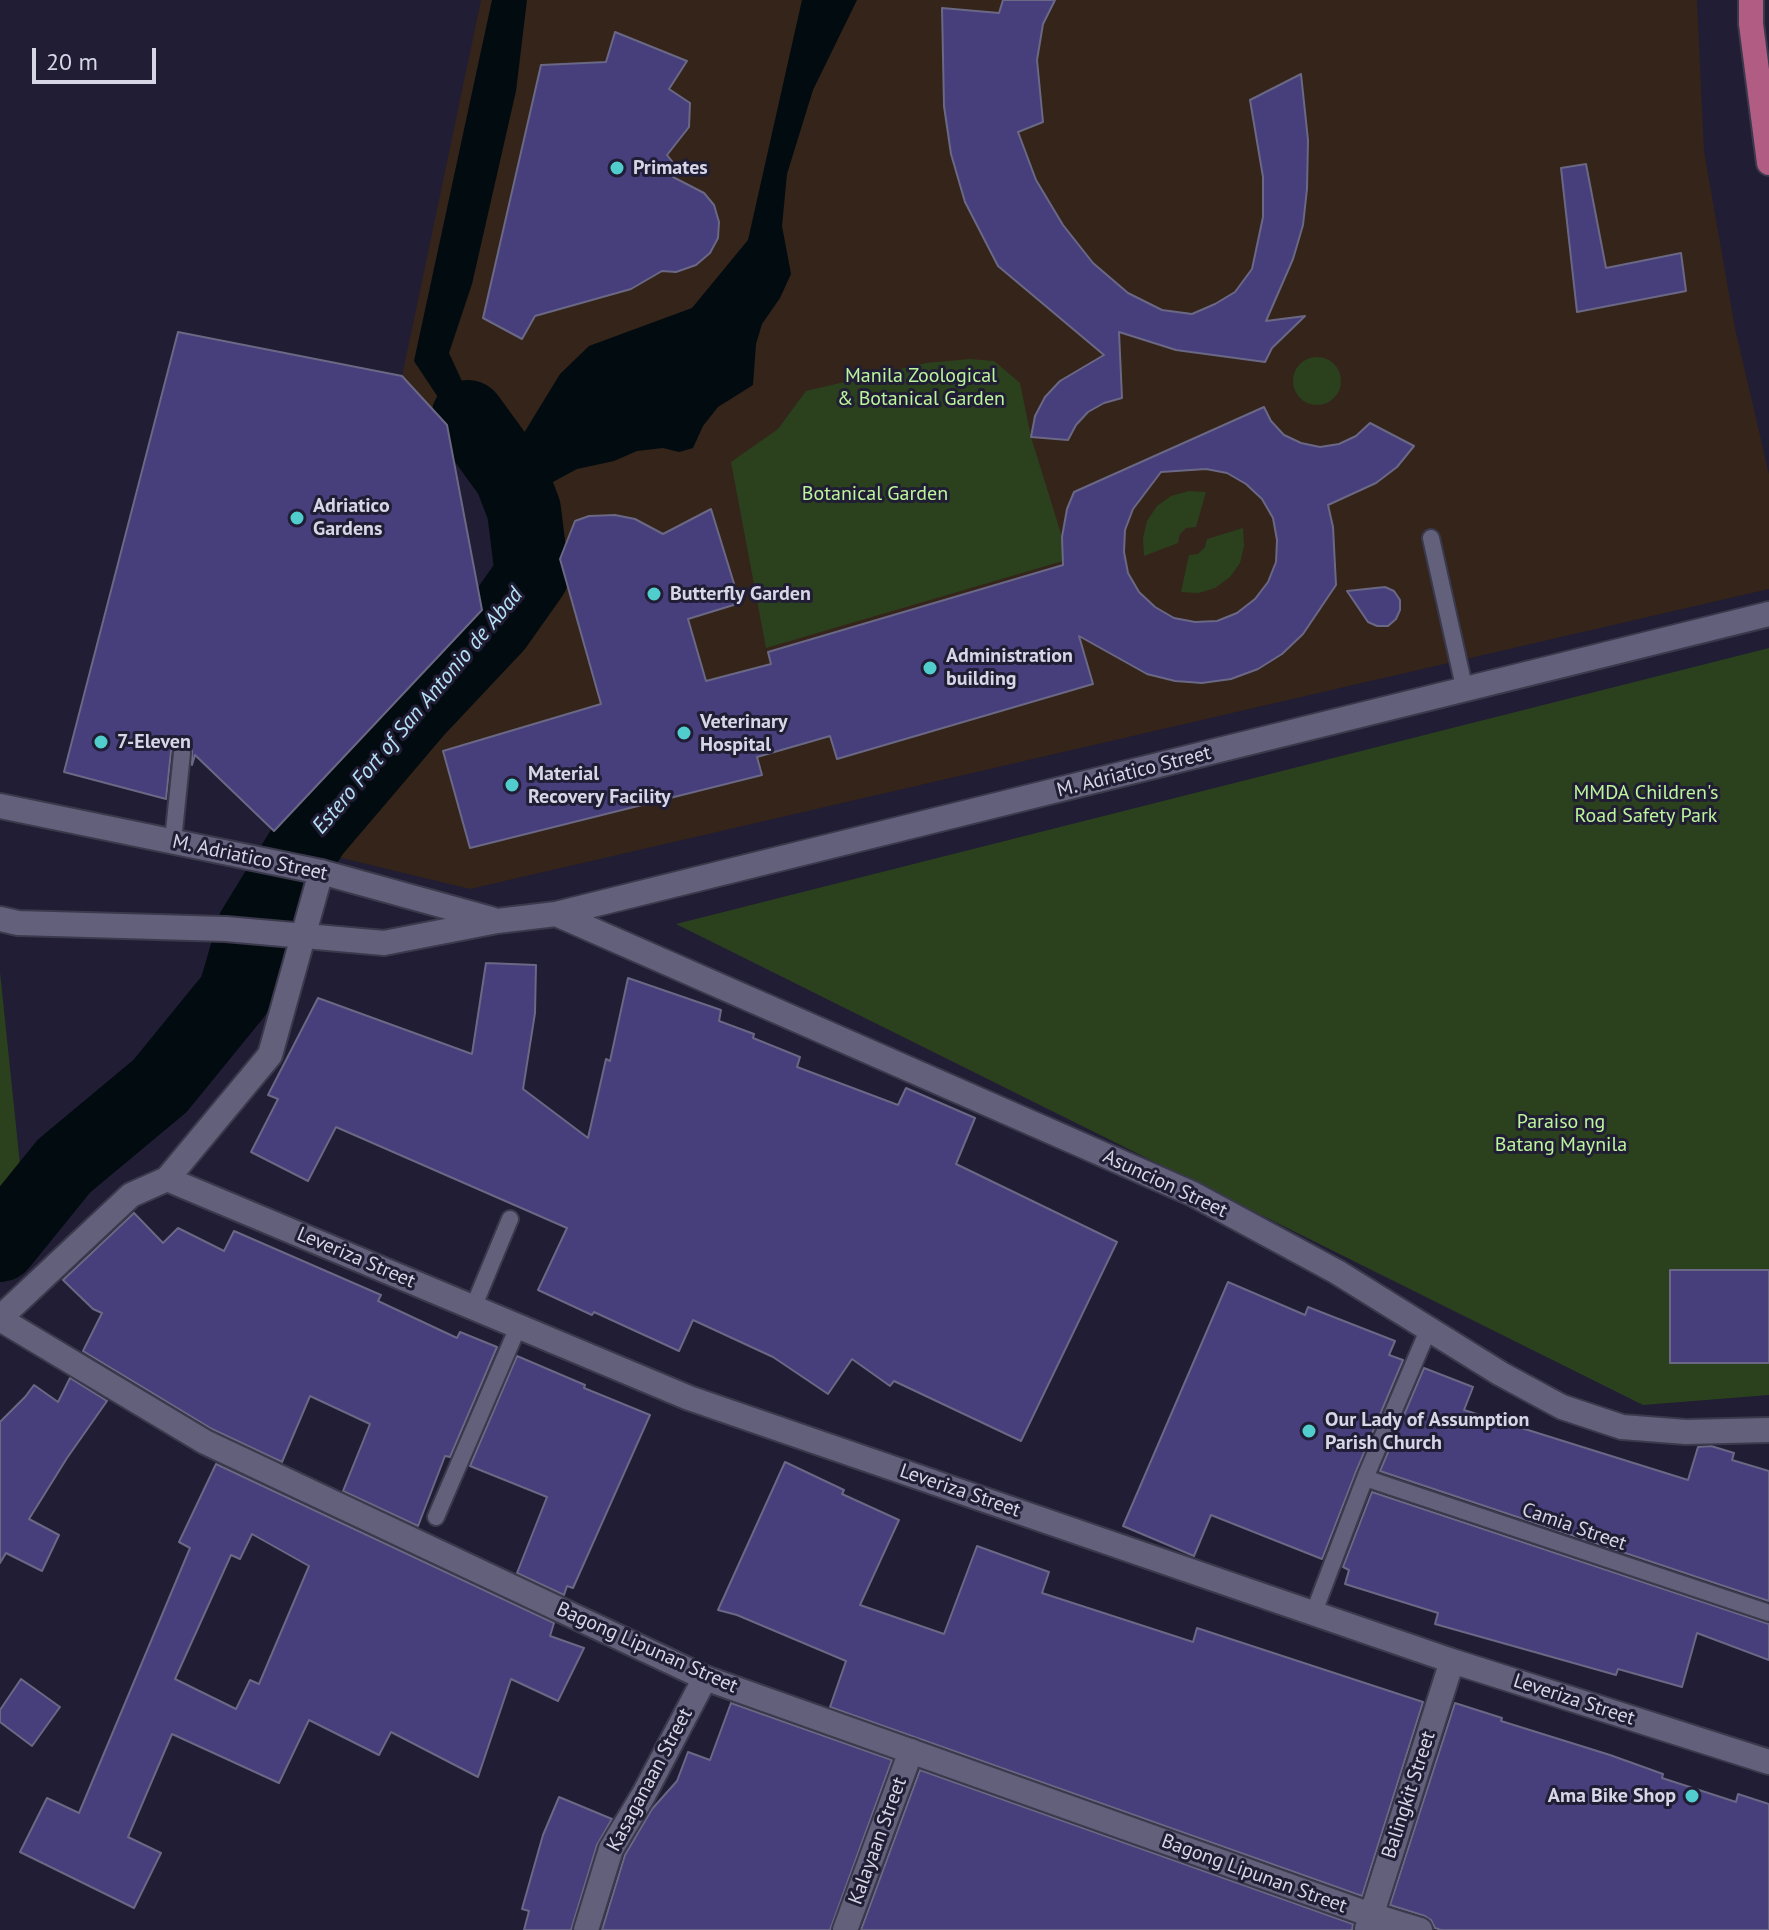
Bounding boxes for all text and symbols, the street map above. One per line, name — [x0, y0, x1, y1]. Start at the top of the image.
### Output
scale bar — [36, 32, 160, 82]
text: 20 m — [46, 46, 98, 77]
place label: Primates — [633, 156, 708, 180]
marker: Primates — [608, 159, 626, 177]
park label: Manila Zoological & Botanical Garden — [837, 364, 1005, 411]
park label: Botanical Garden — [802, 482, 948, 506]
place label: Adriatico Gardens — [313, 494, 390, 541]
marker: Adriatico Gardens — [288, 509, 306, 527]
water label: Estero Fort of San Antonio de Abad — [307, 582, 529, 840]
place label: Butterfly Garden — [670, 582, 811, 606]
marker: Butterfly Garden — [645, 585, 663, 603]
place label: Administration building — [946, 644, 1073, 691]
marker: Administration building — [921, 659, 939, 677]
place label: Veterinary Hospital — [700, 710, 788, 757]
marker: Veterinary Hospital — [675, 724, 693, 742]
place label: 7-Eleven — [117, 730, 191, 754]
marker: 7-Eleven — [92, 733, 110, 751]
street label: M. Adriatico Street — [1055, 741, 1213, 803]
place label: Material Recovery Facility — [528, 762, 671, 809]
marker: Material Recovery Facility — [503, 776, 521, 794]
park label: MMDA Children's Road Safety Park — [1573, 781, 1719, 828]
street label: M. Adriatico Street — [170, 830, 330, 886]
park label: Paraiso ng Batang Maynila — [1495, 1110, 1627, 1157]
street label: Asuncion Street — [1099, 1145, 1231, 1223]
street label: Leveriza Street — [293, 1222, 419, 1294]
place label: Our Lady of Assumption Parish Church — [1325, 1408, 1529, 1455]
marker: Our Lady of Assumption Parish Church — [1300, 1422, 1318, 1440]
street label: Leveriza Street — [897, 1459, 1023, 1523]
street label: Camia Street — [1519, 1498, 1629, 1556]
street label: Bagong Lipunan Street — [553, 1597, 741, 1699]
street label: Leveriza Street — [1510, 1669, 1638, 1731]
street label: Kasaganaan Street — [602, 1704, 698, 1856]
street label: Balingkit Street — [1377, 1728, 1441, 1862]
street label: Kalayaan Street — [844, 1774, 912, 1908]
place label: Ama Bike Shop — [1548, 1784, 1676, 1808]
marker: Ama Bike Shop — [1683, 1787, 1701, 1805]
street label: Bagong Lipunan Street — [1158, 1829, 1350, 1919]

